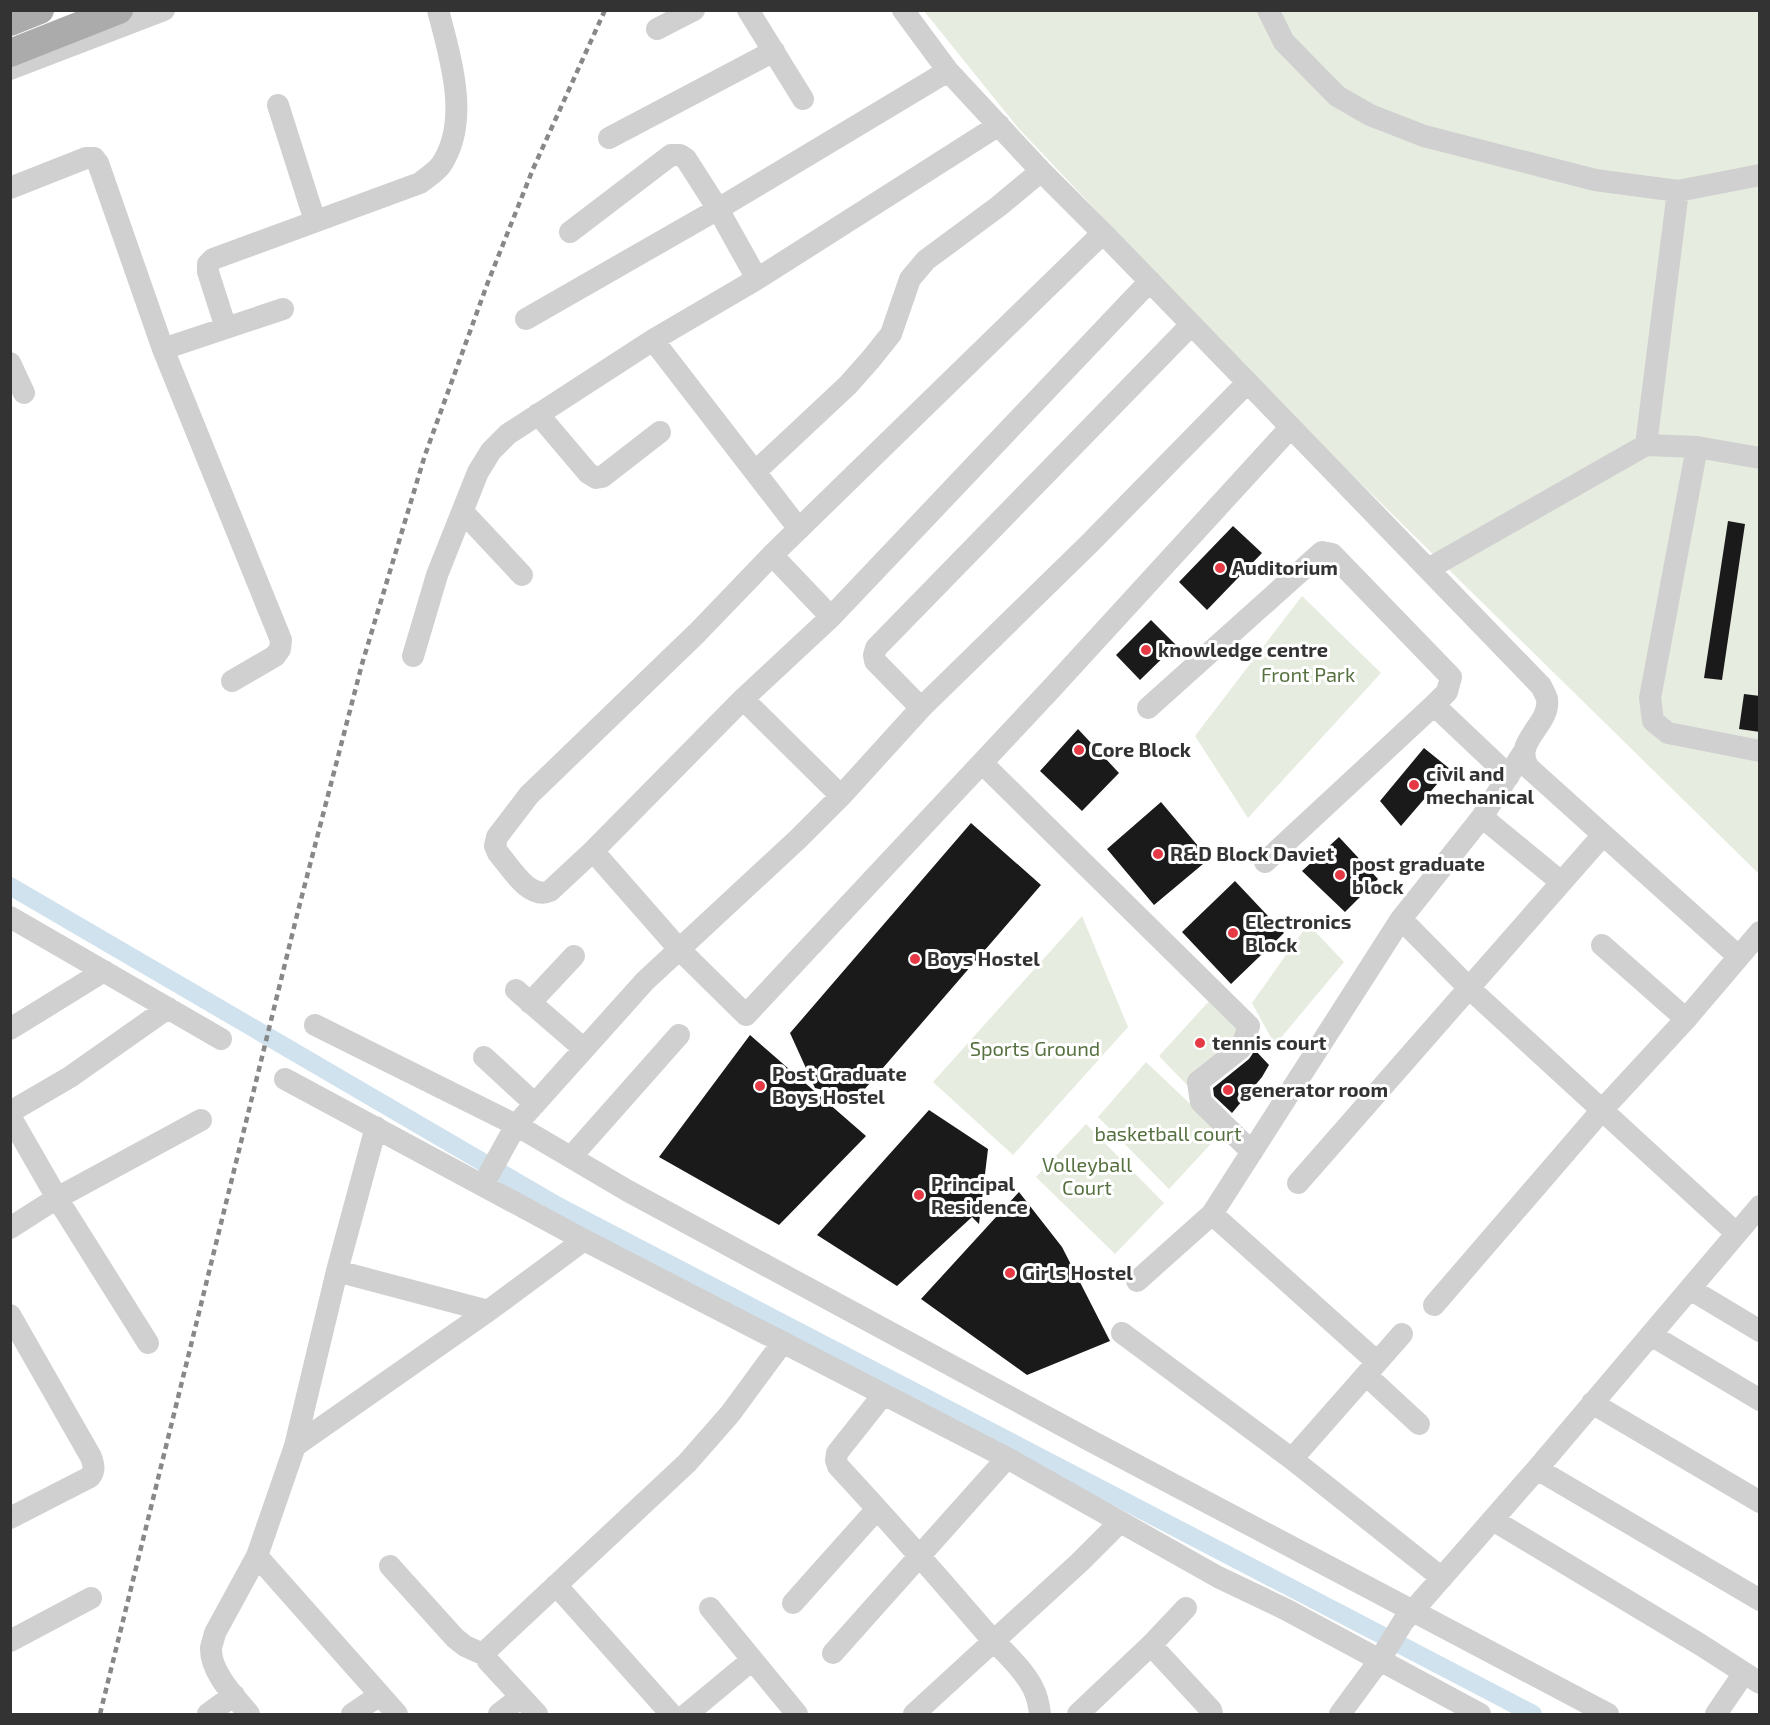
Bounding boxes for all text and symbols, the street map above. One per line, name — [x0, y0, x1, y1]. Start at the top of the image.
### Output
place label: Auditorium — [1232, 555, 1338, 579]
marker: Auditorium — [1213, 561, 1227, 575]
place label: knowledge centre — [1158, 637, 1328, 661]
marker: knowledge centre — [1139, 643, 1153, 657]
park label: Front Park — [1261, 662, 1355, 686]
place label: Core Block — [1091, 737, 1192, 761]
marker: Core Block — [1072, 743, 1086, 757]
place label: civil and mechanical — [1426, 761, 1535, 808]
marker: civil and mechanical — [1407, 778, 1421, 792]
place label: R&D Block Daviet — [1170, 841, 1334, 865]
marker: R&D Block Daviet — [1151, 847, 1165, 861]
place label: post graduate block — [1352, 851, 1485, 898]
marker: post graduate block — [1333, 868, 1347, 882]
place label: Electronics Block — [1245, 909, 1351, 956]
marker: Electronics Block — [1226, 926, 1240, 940]
place label: Boys Hostel — [927, 946, 1040, 971]
marker: Boys Hostel — [908, 952, 922, 966]
place label: tennis court — [1212, 1030, 1326, 1054]
park label: Sports Ground — [970, 1036, 1100, 1060]
marker: tennis court — [1193, 1036, 1207, 1050]
place label: Post Graduate Boys Hostel — [772, 1061, 907, 1109]
place label: generator room — [1240, 1077, 1388, 1101]
marker: Post Graduate Boys Hostel — [753, 1079, 767, 1093]
marker: generator room — [1221, 1083, 1235, 1097]
park label: basketball court — [1094, 1121, 1242, 1145]
park label: Volleyball Court — [1042, 1152, 1132, 1199]
place label: Principal Residence — [931, 1171, 1028, 1218]
marker: Principal Residence — [912, 1188, 926, 1202]
place label: Girls Hostel — [1022, 1260, 1133, 1284]
marker: Girls Hostel — [1003, 1266, 1017, 1280]

